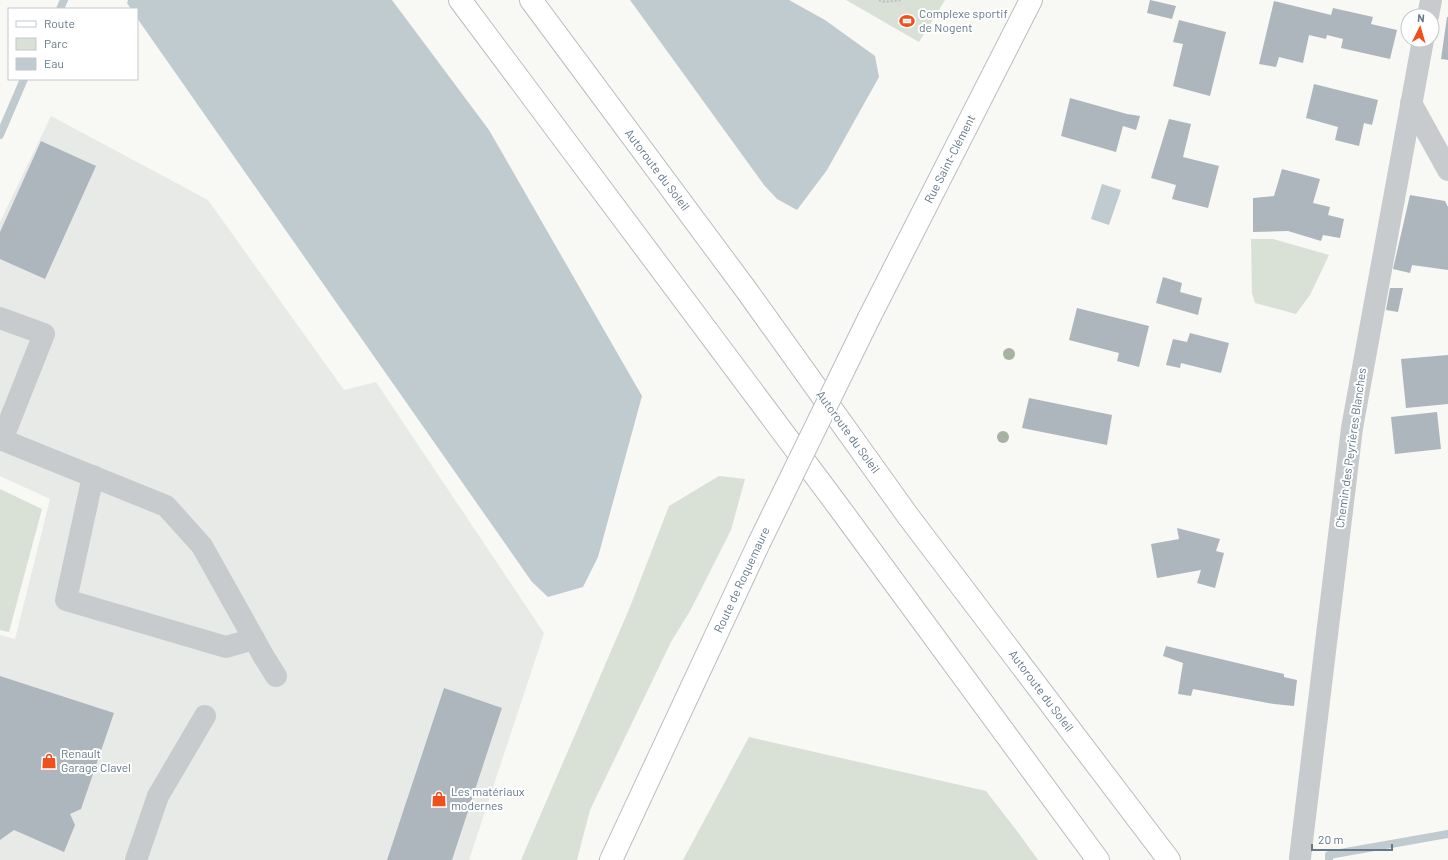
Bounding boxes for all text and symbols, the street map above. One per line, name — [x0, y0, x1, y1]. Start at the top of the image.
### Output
place label: Complexe sportif de Nogent — [919, 6, 1008, 34]
legend — [8, 8, 138, 80]
north arrow — [1400, 8, 1440, 48]
text: N — [1417, 11, 1425, 24]
sports icon: Complexe sportif de Nogent — [898, 12, 916, 30]
text: Route — [44, 16, 75, 30]
text: Parc — [44, 36, 68, 50]
text: Eau — [44, 56, 64, 70]
street label: Rue Saint-Clément — [921, 112, 978, 205]
street label: Autoroute du Soleil — [623, 126, 693, 213]
street label: Chemin des Peyrières Blanches — [1332, 367, 1368, 529]
street label: Autoroute du Soleil — [814, 387, 883, 475]
street label: Route de Roquemaure — [710, 524, 772, 635]
street label: Autoroute du Soleil — [1007, 647, 1077, 734]
place label: Renault Garage Clavel — [61, 746, 131, 774]
shop icon: Renault Garage Clavel — [40, 752, 58, 770]
place label: Les matériaux modernes — [451, 784, 525, 812]
shop icon: Les matériaux modernes — [430, 790, 448, 808]
scale bar — [1312, 826, 1392, 852]
text: 20 m — [1318, 832, 1344, 846]

